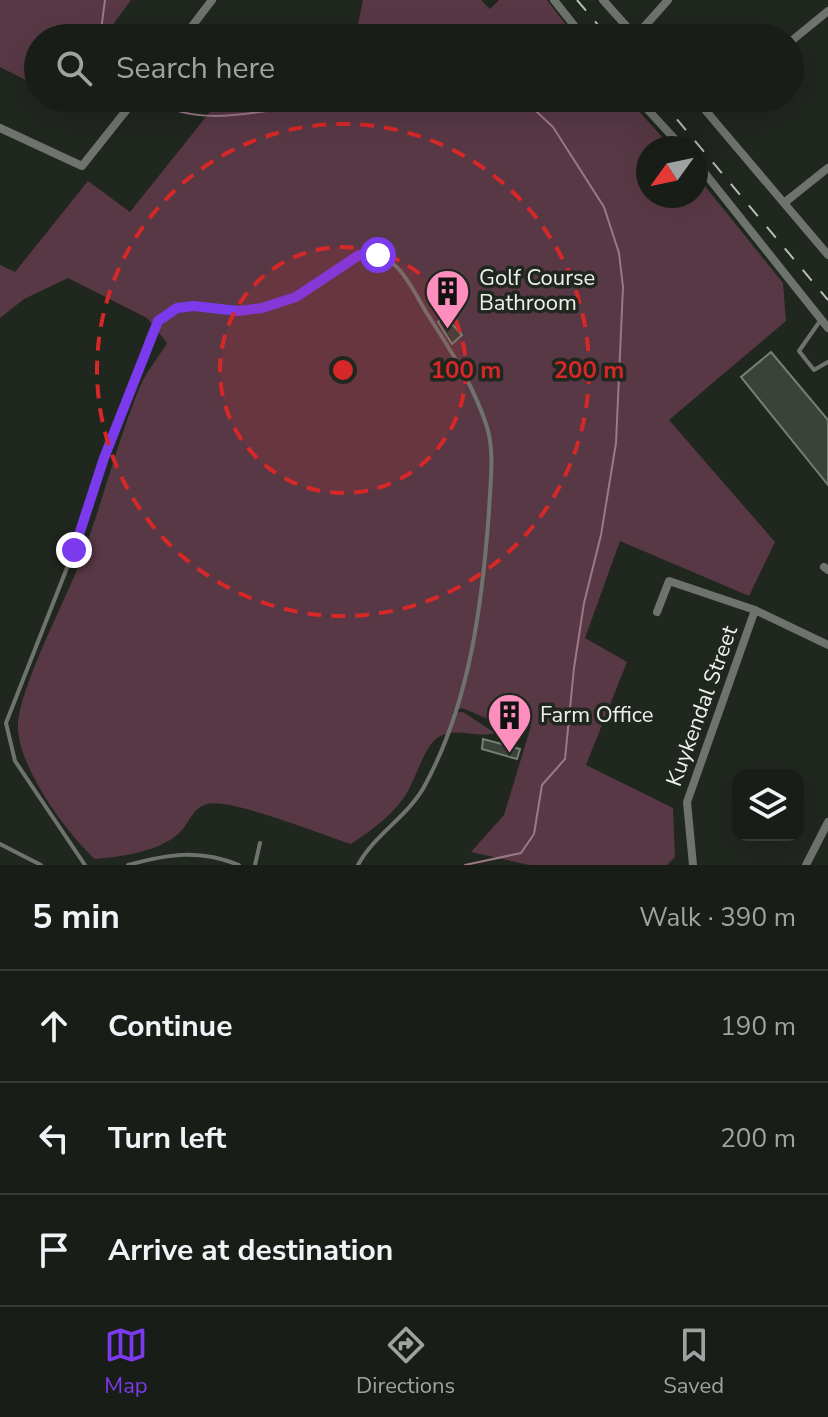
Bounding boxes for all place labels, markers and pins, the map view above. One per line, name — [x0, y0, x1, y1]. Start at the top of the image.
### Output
place label: Golf Course Bathroom — [479, 263, 595, 318]
building icon: Golf Course Bathroom — [424, 267, 472, 330]
centre of rings — [329, 356, 357, 384]
building icon: Farm Office — [485, 691, 533, 754]
place label: Farm Office — [540, 700, 653, 730]

